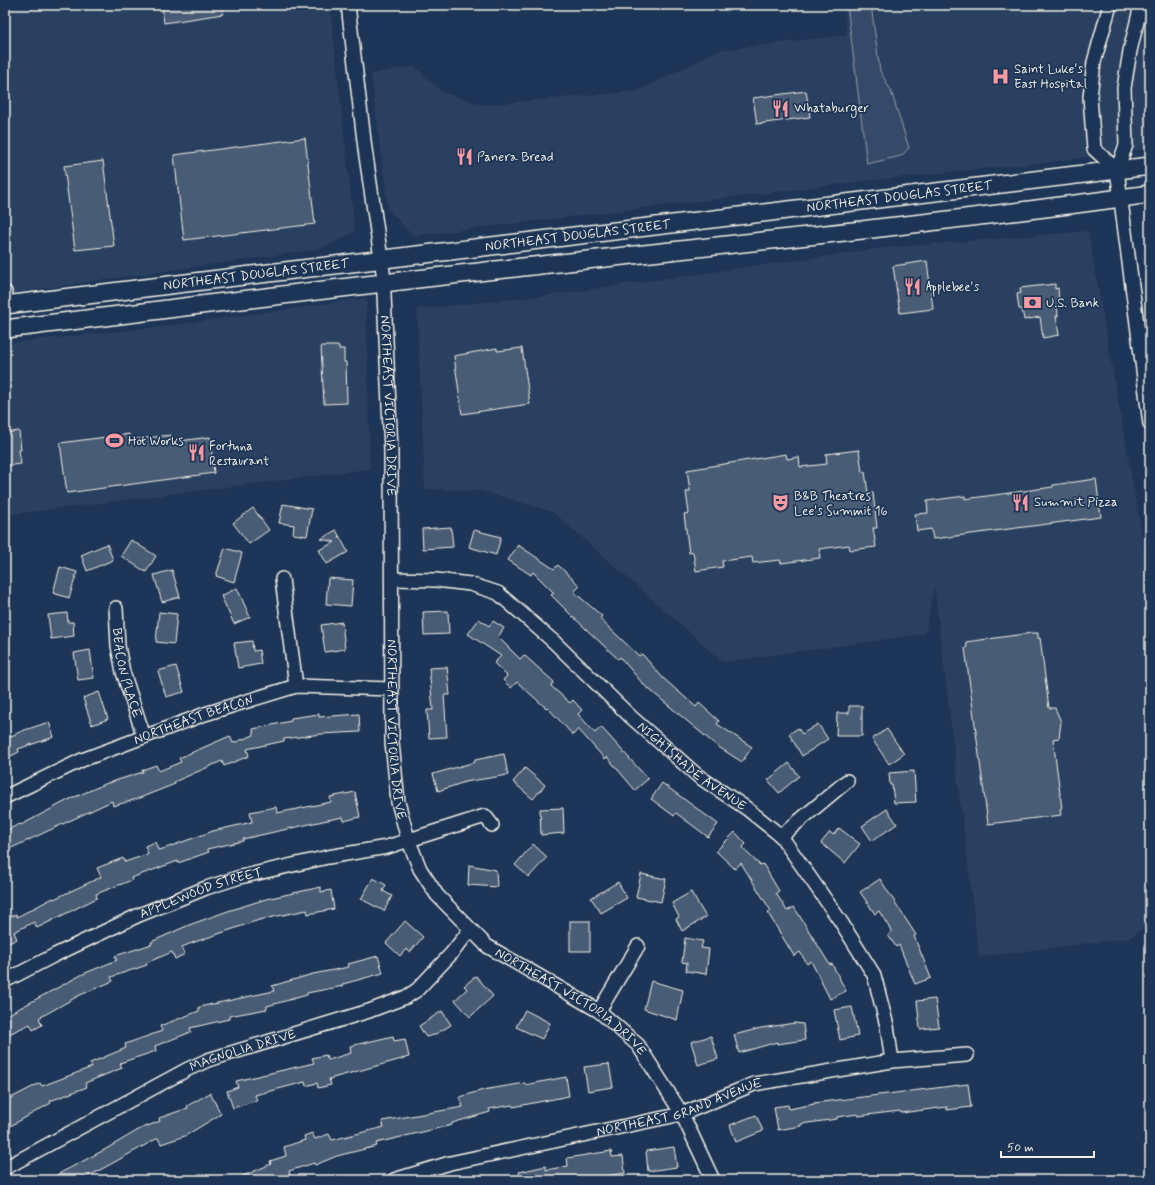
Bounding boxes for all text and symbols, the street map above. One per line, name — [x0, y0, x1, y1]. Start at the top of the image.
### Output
place label: Saint Luke's East Hospital — [1014, 61, 1087, 93]
hospital icon: Saint Luke's East Hospital — [991, 66, 1011, 86]
restaurant icon: Whataburger — [771, 98, 791, 118]
place label: Whataburger — [794, 100, 869, 118]
restaurant icon: Panera Bread — [454, 147, 474, 167]
place label: Panera Bread — [477, 149, 554, 166]
street label: NORTHEAST DOUGLAS STREET — [806, 177, 994, 216]
street label: NORTHEAST DOUGLAS STREET — [484, 216, 673, 255]
street label: NORTHEAST DOUGLAS STREET — [162, 255, 351, 294]
restaurant icon: Applebee's — [903, 277, 923, 297]
place label: Applebee's — [926, 279, 979, 297]
bank icon: U.S. Bank — [1023, 293, 1043, 313]
place label: U.S. Bank — [1046, 295, 1100, 312]
street label: NORTHEAST VICTORIA DRIVE — [376, 315, 400, 496]
sports icon: Hot Works — [105, 431, 125, 451]
place label: Hot Works — [128, 433, 184, 450]
place label: Fortuna Restaurant — [209, 438, 269, 470]
restaurant icon: Fortuna Restaurant — [186, 443, 206, 463]
place label: B&B Theatres Lee's Summit 16 — [794, 488, 888, 520]
restaurant icon: Summit Pizza — [1011, 492, 1031, 512]
theatre icon: B&B Theatres Lee's Summit 16 — [771, 493, 791, 513]
place label: Summit Pizza — [1034, 494, 1118, 511]
street label: BEACON PLACE — [109, 627, 146, 720]
street label: NORTHEAST VICTORIA DRIVE — [383, 639, 411, 822]
street label: NORTHEAST BEACON — [131, 691, 256, 748]
street label: NIGHTSHADE AVENUE — [634, 718, 750, 815]
street label: APPLEWOOD STREET — [137, 864, 264, 923]
street label: NORTHEAST VICTORIA DRIVE — [492, 944, 651, 1059]
street label: MAGNOLIA DRIVE — [187, 1025, 298, 1076]
street label: NORTHEAST GRAND AVENUE — [595, 1074, 763, 1140]
scale bar — [1001, 1133, 1094, 1159]
text: 50 m — [1007, 1140, 1034, 1156]

